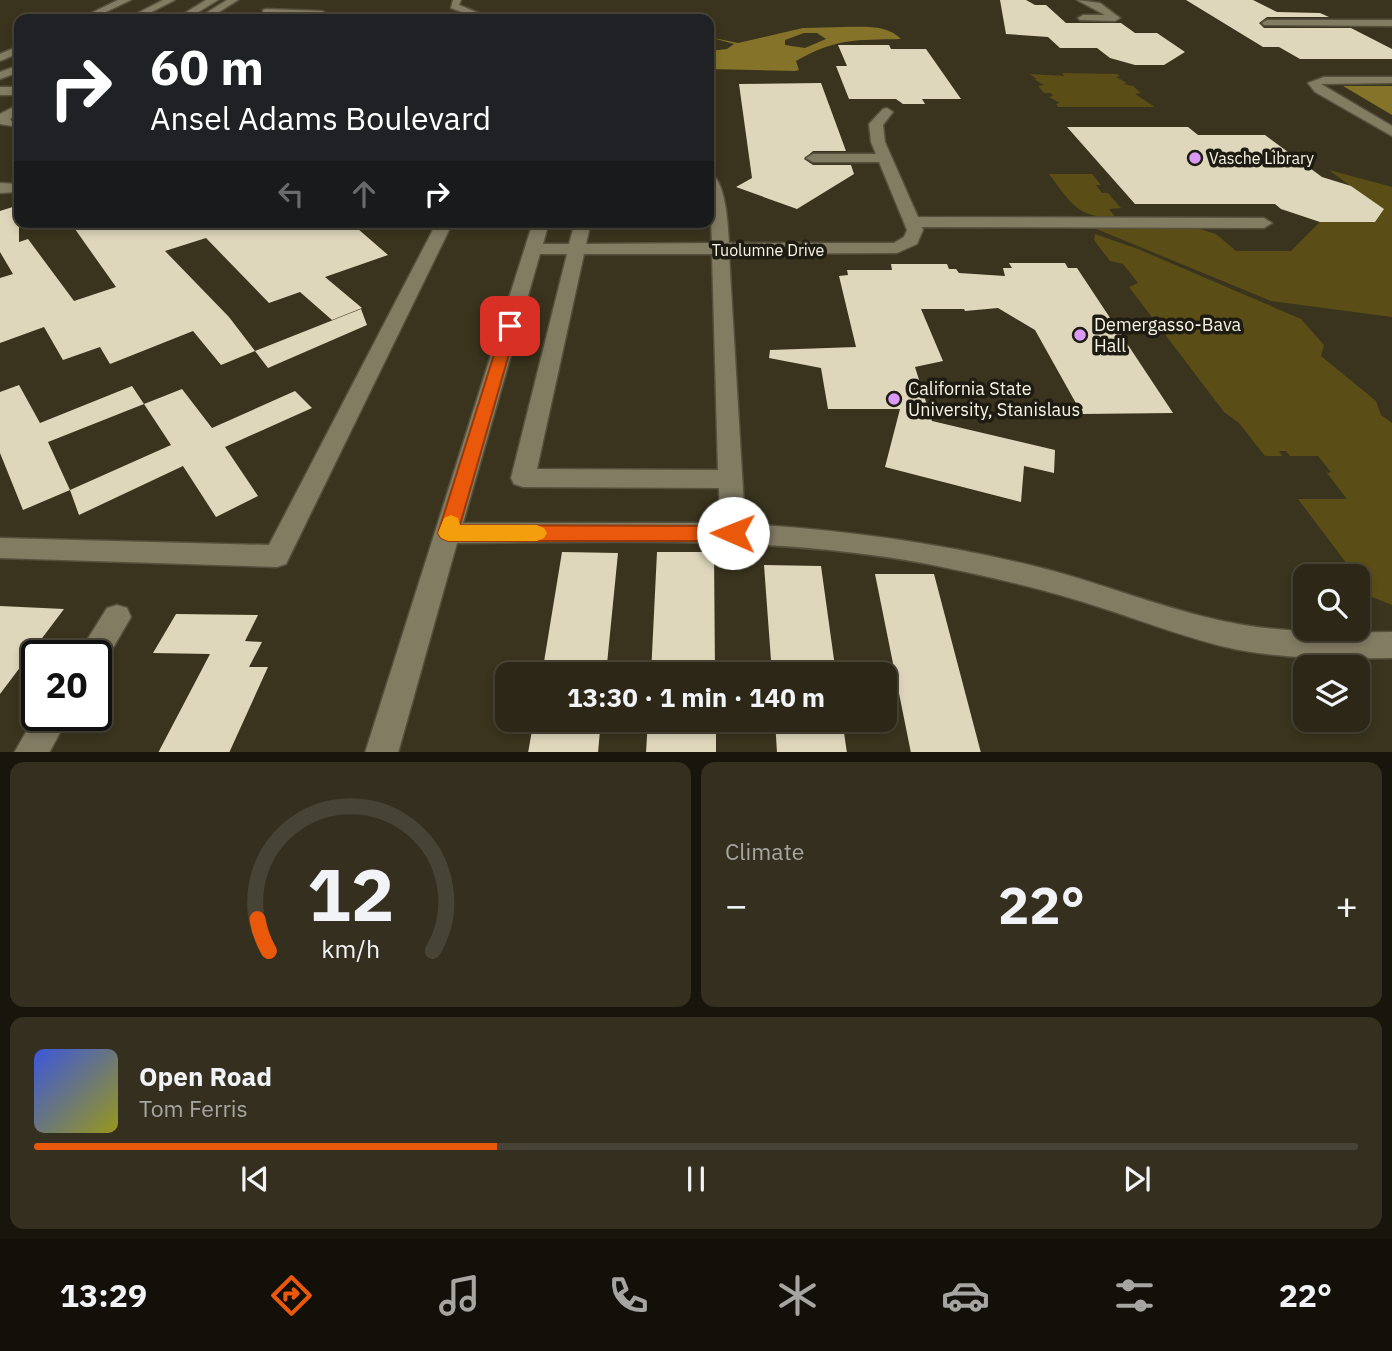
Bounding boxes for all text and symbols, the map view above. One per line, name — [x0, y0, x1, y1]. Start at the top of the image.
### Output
text: 60 m — [150, 35, 264, 98]
icon: right — [35, 42, 126, 133]
text: Ansel Adams Boulevard — [150, 97, 491, 139]
place label: Vasche Library — [1209, 148, 1314, 168]
marker: Vasche Library — [1187, 150, 1203, 166]
icon: left — [272, 175, 310, 213]
icon: ahead — [345, 175, 383, 213]
icon: right — [418, 175, 456, 213]
street label: Tuolumne Drive — [712, 240, 825, 260]
pin — [480, 296, 540, 356]
icon: arrive — [491, 307, 529, 345]
place label: Demergasso-Bava Hall — [1094, 313, 1242, 357]
marker: Demergasso-Bava Hall — [1072, 327, 1088, 343]
place label: California State University, Stanislaus — [908, 377, 1080, 421]
marker: California State University, Stanislaus — [886, 391, 902, 407]
position arrow — [696, 496, 770, 570]
map controls — [1293, 564, 1370, 732]
button: search — [1293, 564, 1370, 641]
speed limit sign: 20 — [21, 640, 112, 731]
button: layers — [1293, 655, 1370, 732]
text: 13:30 · 1 min · 140 m — [567, 680, 825, 714]
text: Climate — [725, 836, 804, 866]
text: 12 — [307, 846, 394, 941]
text: 22° — [998, 871, 1085, 938]
text: − — [725, 880, 748, 929]
text: + — [1335, 880, 1358, 929]
text: km/h — [321, 931, 380, 964]
text: Open Road — [139, 1059, 272, 1093]
text: Tom Ferris — [139, 1093, 248, 1123]
icon: previous — [236, 1160, 274, 1198]
icon: pause — [677, 1160, 715, 1198]
icon: next — [1118, 1160, 1156, 1198]
icon: directions — [267, 1271, 316, 1320]
icon: music — [435, 1271, 484, 1320]
icon: phone — [604, 1271, 653, 1320]
icon: climate — [773, 1271, 822, 1320]
icon: car — [941, 1271, 990, 1320]
icon: filters — [1110, 1271, 1159, 1320]
text: 13:29 — [60, 1274, 147, 1316]
text: 22° — [1279, 1274, 1332, 1316]

